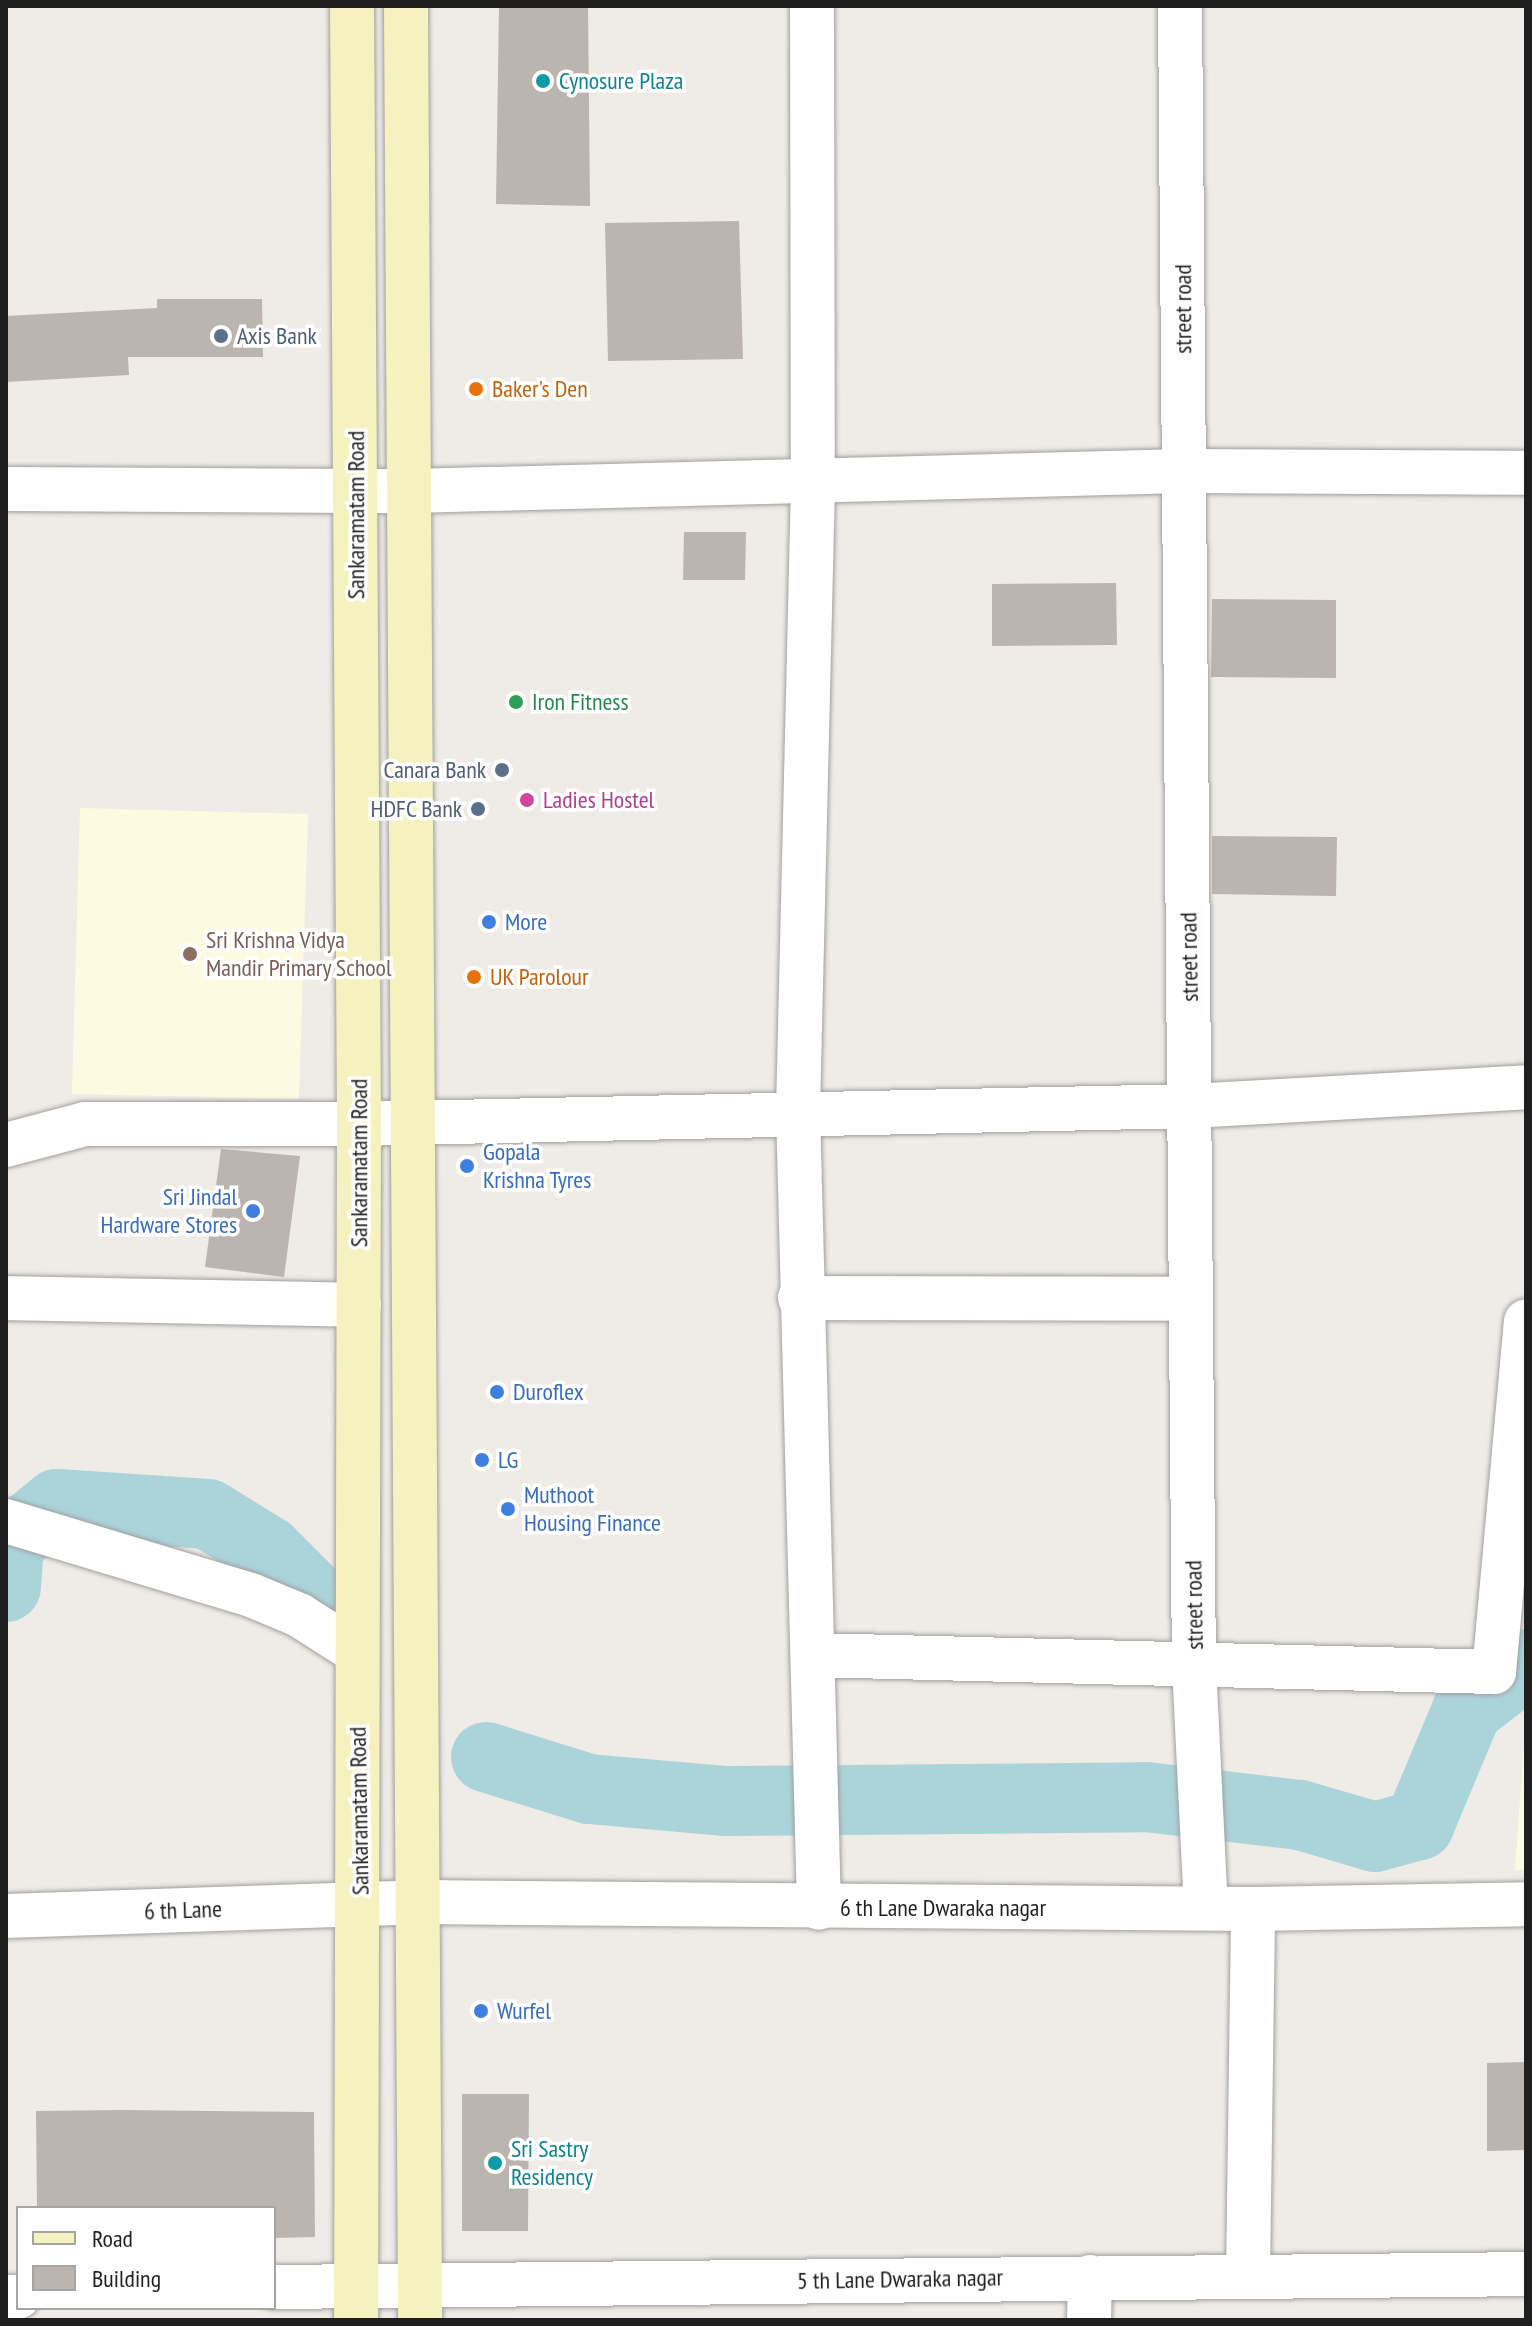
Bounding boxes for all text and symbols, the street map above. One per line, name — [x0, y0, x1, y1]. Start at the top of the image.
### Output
place label: Cynosure Plaza — [559, 67, 683, 95]
marker: Cynosure Plaza — [534, 72, 552, 90]
street label: street road — [1169, 264, 1197, 354]
place label: Axis Bank — [237, 322, 317, 350]
marker: Axis Bank — [212, 327, 230, 345]
place label: Baker's Den — [492, 375, 588, 403]
marker: Baker's Den — [467, 380, 485, 398]
street label: Sankaramatam Road — [342, 431, 370, 599]
place label: Iron Fitness — [532, 688, 629, 716]
marker: Iron Fitness — [507, 693, 525, 711]
place label: Canara Bank — [384, 756, 486, 784]
marker: Canara Bank — [493, 761, 511, 779]
place label: Ladies Hostel — [543, 786, 654, 814]
marker: Ladies Hostel — [518, 791, 536, 809]
place label: HDFC Bank — [370, 795, 462, 823]
marker: HDFC Bank — [469, 800, 487, 818]
place label: More — [505, 908, 547, 936]
street label: street road — [1174, 912, 1204, 1002]
marker: More — [480, 913, 498, 931]
place label: Sri Krishna Vidya Mandir Primary School — [206, 926, 392, 982]
marker: Sri Krishna Vidya Mandir Primary School — [181, 945, 199, 963]
place label: UK Parolour — [490, 963, 589, 991]
marker: UK Parolour — [465, 968, 483, 986]
street label: Sankaramatam Road — [345, 1079, 373, 1247]
place label: Gopala Krishna Tyres — [483, 1138, 592, 1194]
marker: Gopala Krishna Tyres — [458, 1157, 476, 1175]
place label: Sri Jindal Hardware Stores — [101, 1183, 237, 1239]
marker: Sri Jindal Hardware Stores — [244, 1202, 262, 1220]
place label: Duroflex — [513, 1378, 584, 1406]
marker: Duroflex — [488, 1383, 506, 1401]
place label: LG — [498, 1446, 518, 1474]
marker: LG — [473, 1451, 491, 1469]
place label: Muthoot Housing Finance — [524, 1481, 661, 1537]
marker: Muthoot Housing Finance — [499, 1500, 517, 1518]
street label: street road — [1179, 1560, 1209, 1650]
street label: Sankaramatam Road — [343, 1726, 375, 1896]
street label: 6 th Lane — [144, 1894, 222, 1926]
street label: 6 th Lane Dwaraka nagar — [840, 1894, 1046, 1922]
place label: Wurfel — [497, 1997, 551, 2025]
marker: Wurfel — [472, 2002, 490, 2020]
place label: Sri Sastry Residency — [511, 2135, 593, 2191]
marker: Sri Sastry Residency — [486, 2154, 504, 2172]
legend — [16, 2206, 276, 2310]
text: Road — [92, 2223, 133, 2254]
text: Building — [92, 2263, 161, 2294]
street label: 5 th Lane Dwaraka nagar — [797, 2263, 1003, 2295]

